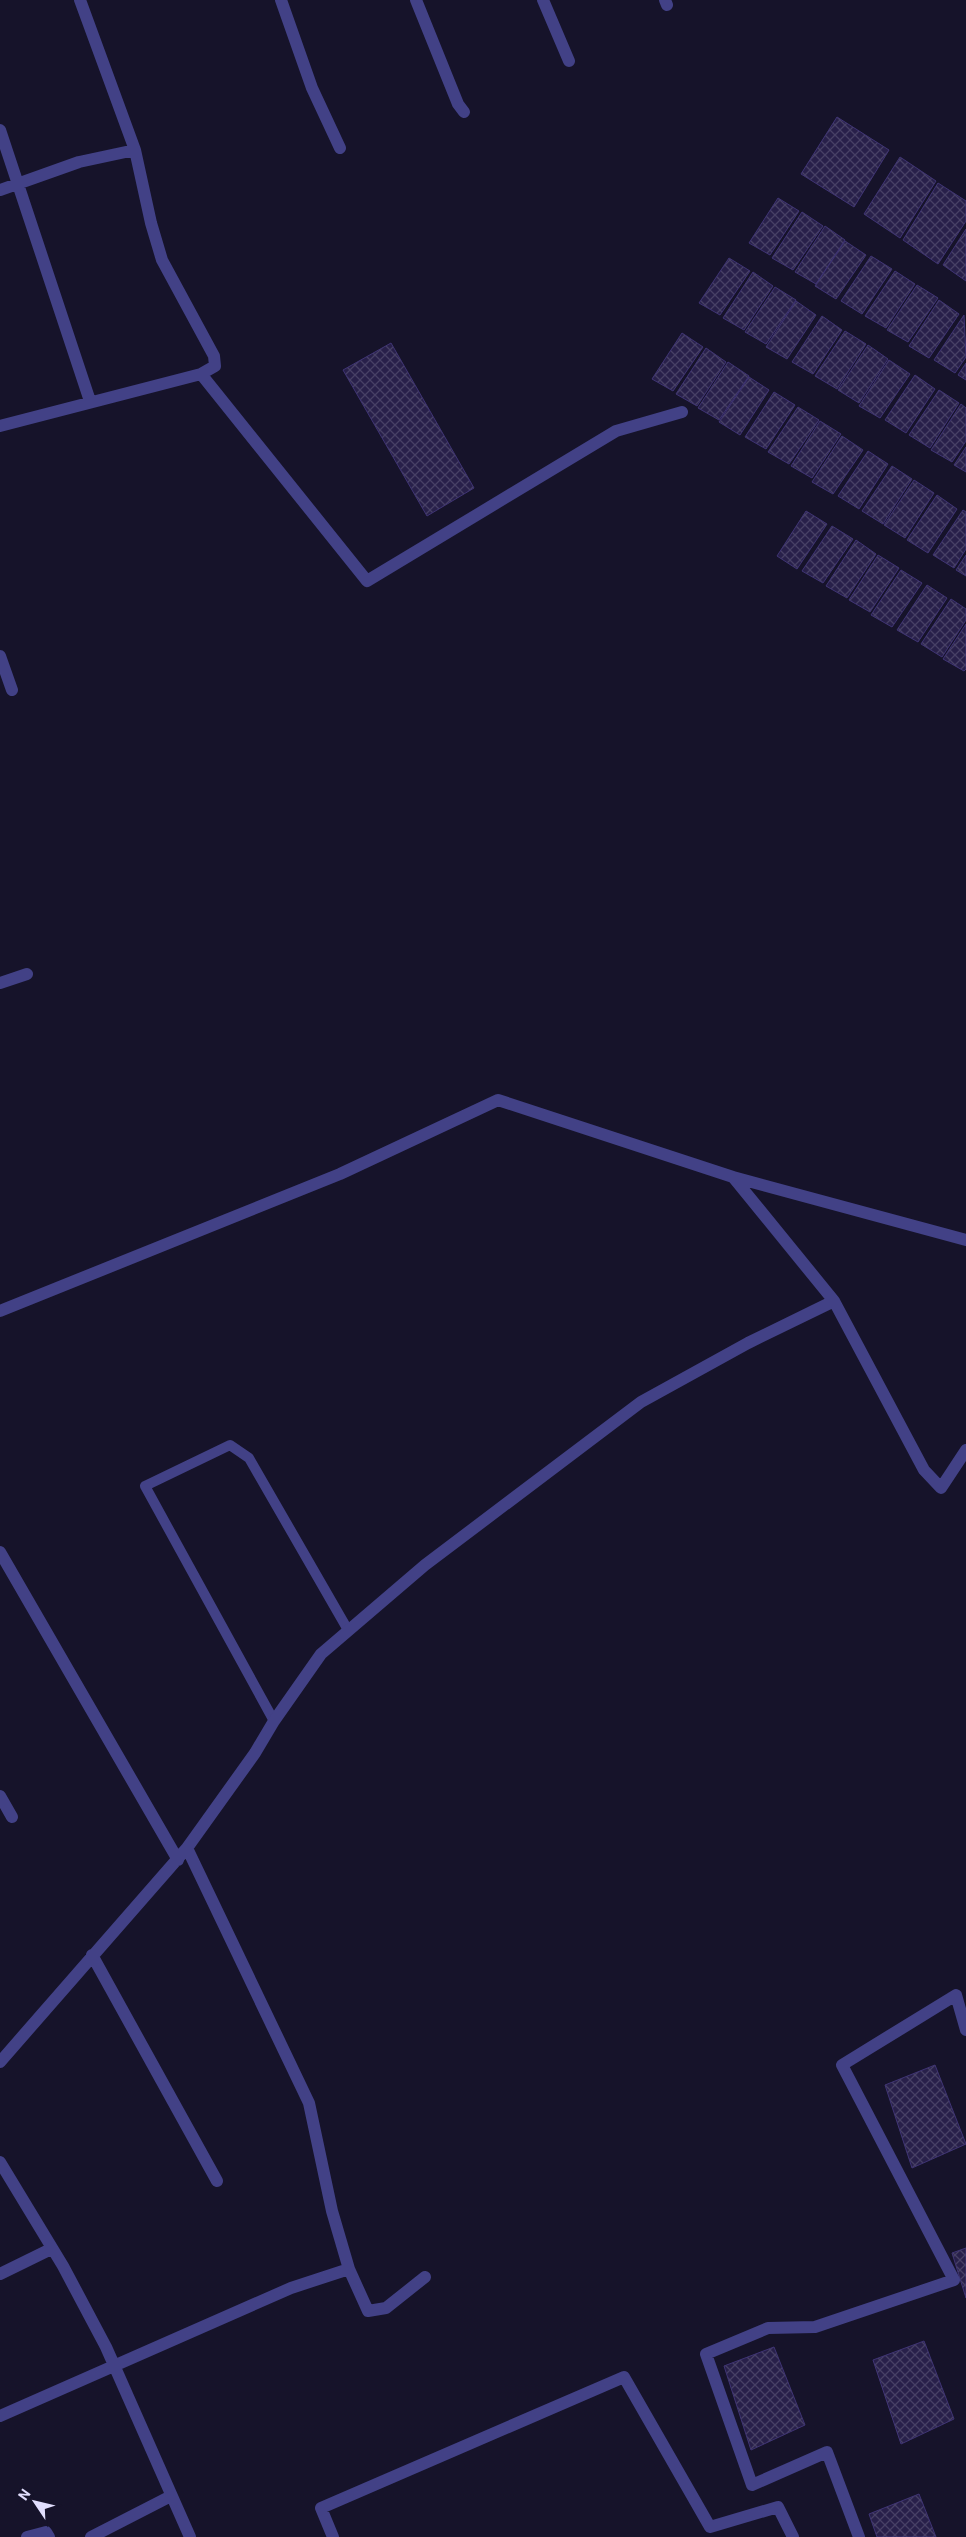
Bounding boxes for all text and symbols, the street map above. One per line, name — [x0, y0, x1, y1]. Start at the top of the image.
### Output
north arrow — [10, 2477, 60, 2527]
text: N — [15, 2486, 34, 2503]

